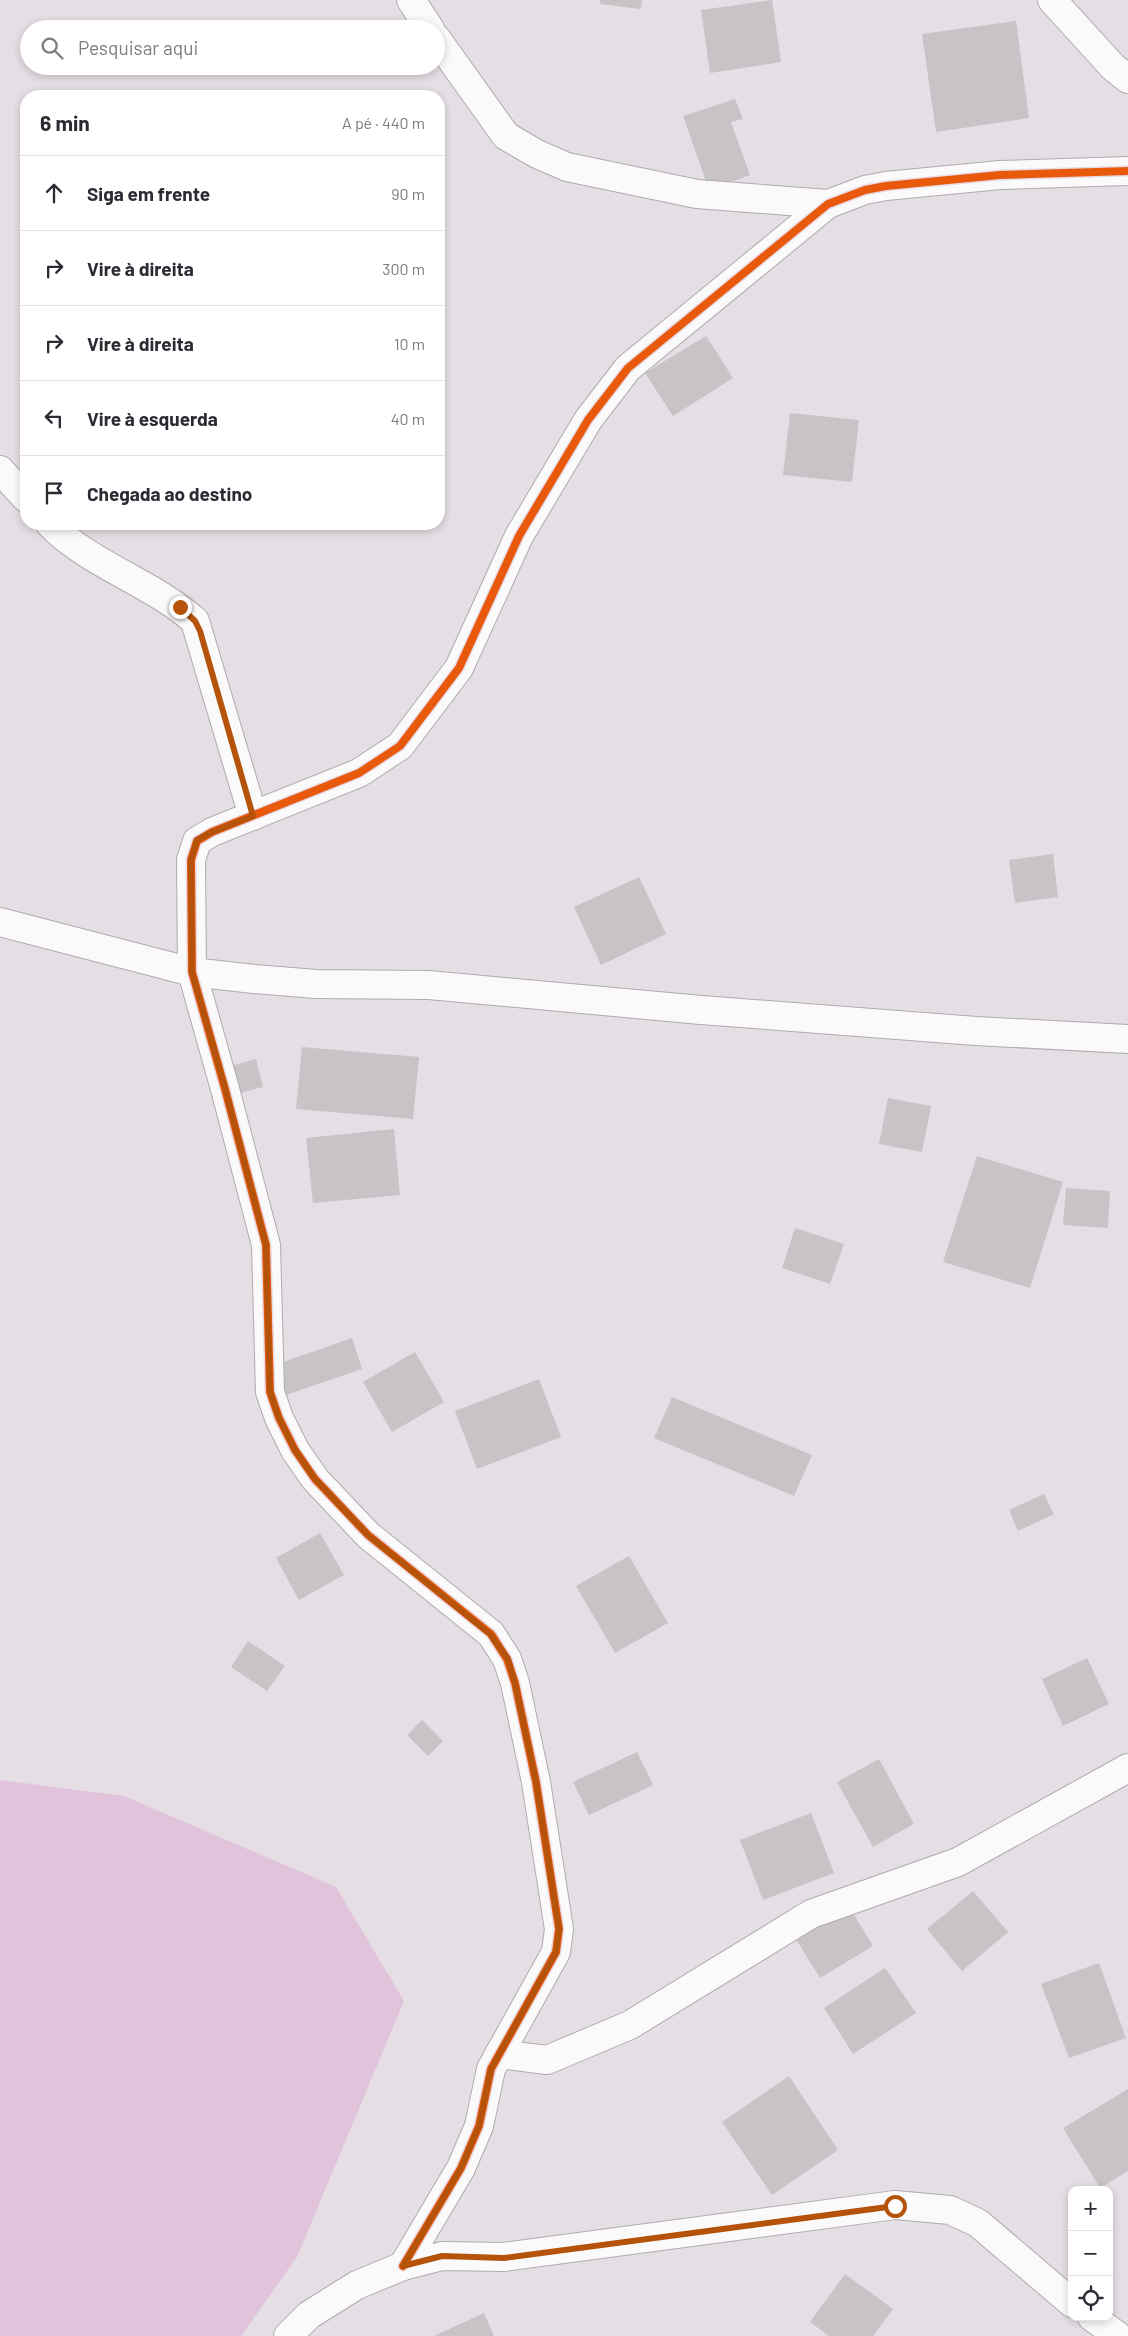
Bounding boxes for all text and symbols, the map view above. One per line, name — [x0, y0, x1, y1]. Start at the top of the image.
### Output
search box — [20, 20, 445, 75]
icon: search — [38, 34, 66, 62]
text: Pesquisar aqui — [78, 36, 198, 59]
text: 6 min — [40, 110, 90, 135]
text: A pé · 440 m — [342, 113, 425, 132]
icon: ahead — [40, 179, 68, 207]
text: Siga em frente — [87, 182, 210, 205]
text: 90 m — [391, 184, 425, 203]
icon: right — [40, 254, 68, 282]
text: Vire à direita — [87, 257, 194, 280]
text: 300 m — [382, 259, 425, 278]
icon: right — [40, 329, 68, 357]
text: Vire à direita — [87, 332, 194, 355]
text: 10 m — [394, 334, 425, 353]
icon: left — [40, 404, 68, 432]
text: Vire à esquerda — [87, 407, 218, 430]
text: 40 m — [391, 409, 425, 428]
icon: arrive — [40, 479, 68, 507]
text: Chegada ao destino — [87, 482, 252, 505]
route end — [169, 596, 192, 619]
map controls — [1068, 2186, 1113, 2321]
button: + — [1068, 2186, 1113, 2231]
route start — [884, 2195, 907, 2218]
button: − — [1068, 2231, 1113, 2276]
button: locate — [1068, 2276, 1113, 2321]

